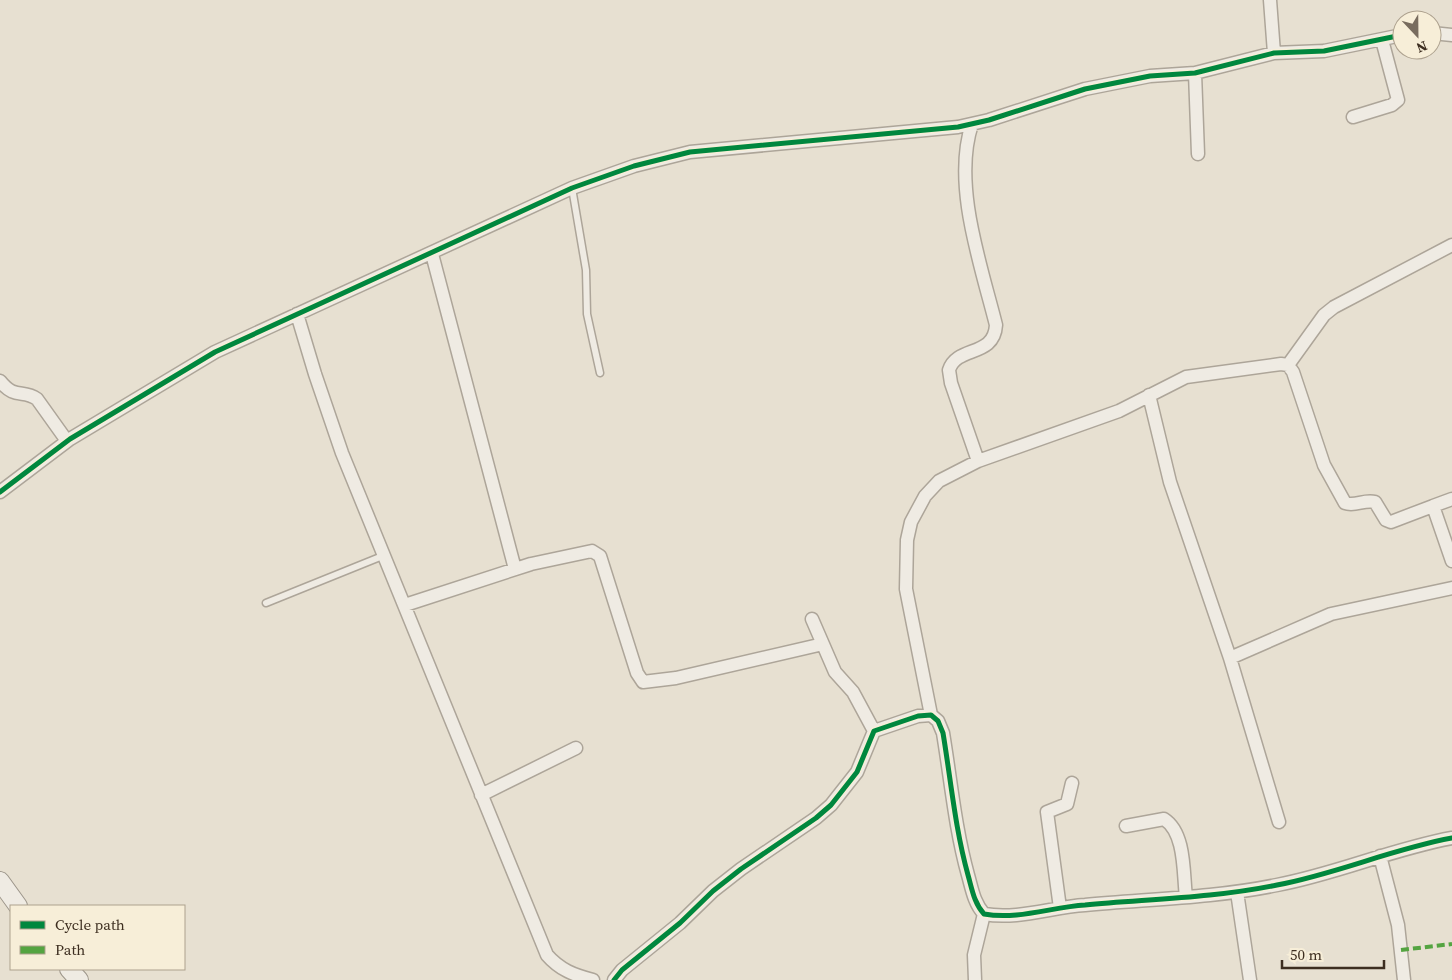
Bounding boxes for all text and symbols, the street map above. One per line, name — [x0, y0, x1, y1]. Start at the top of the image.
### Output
north arrow — [1392, 10, 1442, 60]
text: N — [1413, 36, 1430, 58]
legend — [10, 905, 185, 970]
text: Cycle path — [55, 914, 125, 935]
scale bar — [1282, 938, 1384, 970]
text: Path — [55, 939, 85, 960]
text: 50 m — [1290, 944, 1322, 965]

